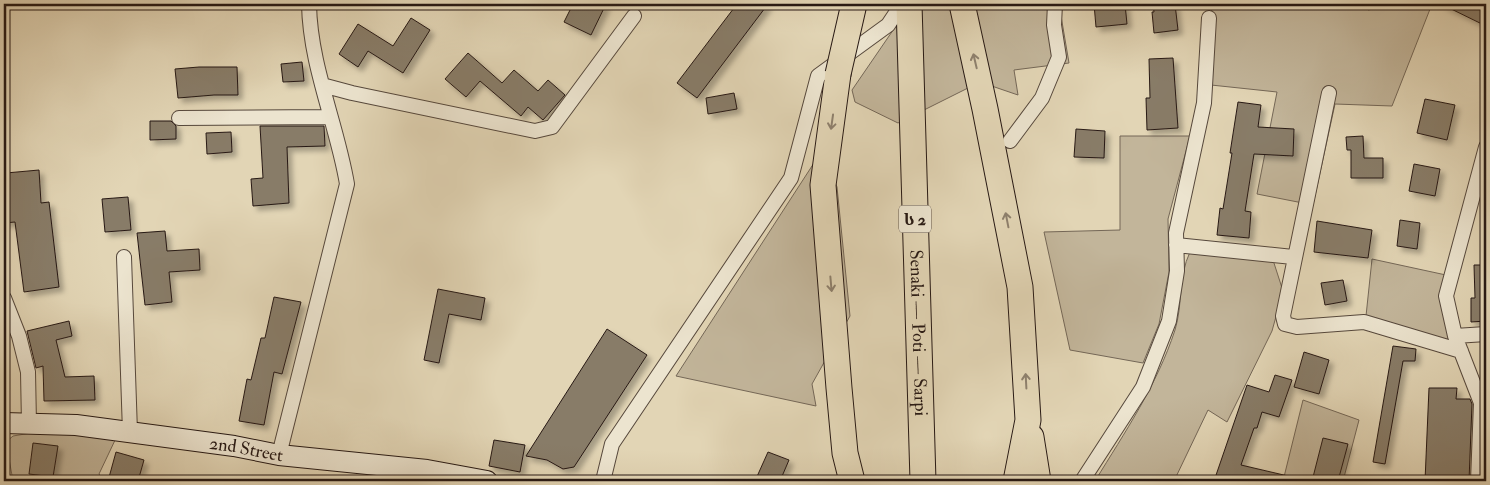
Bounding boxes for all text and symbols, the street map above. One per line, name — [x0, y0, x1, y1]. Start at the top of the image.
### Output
one-way arrow — [969, 53, 979, 69]
one-way arrow — [826, 114, 836, 130]
road number: ს 2 — [899, 205, 931, 232]
one-way arrow — [1002, 213, 1011, 229]
street label: Senaki — Poti — Sarpi — [904, 249, 932, 417]
one-way arrow — [826, 275, 835, 291]
one-way arrow — [1021, 374, 1030, 390]
street label: 2nd Street — [208, 432, 284, 467]

